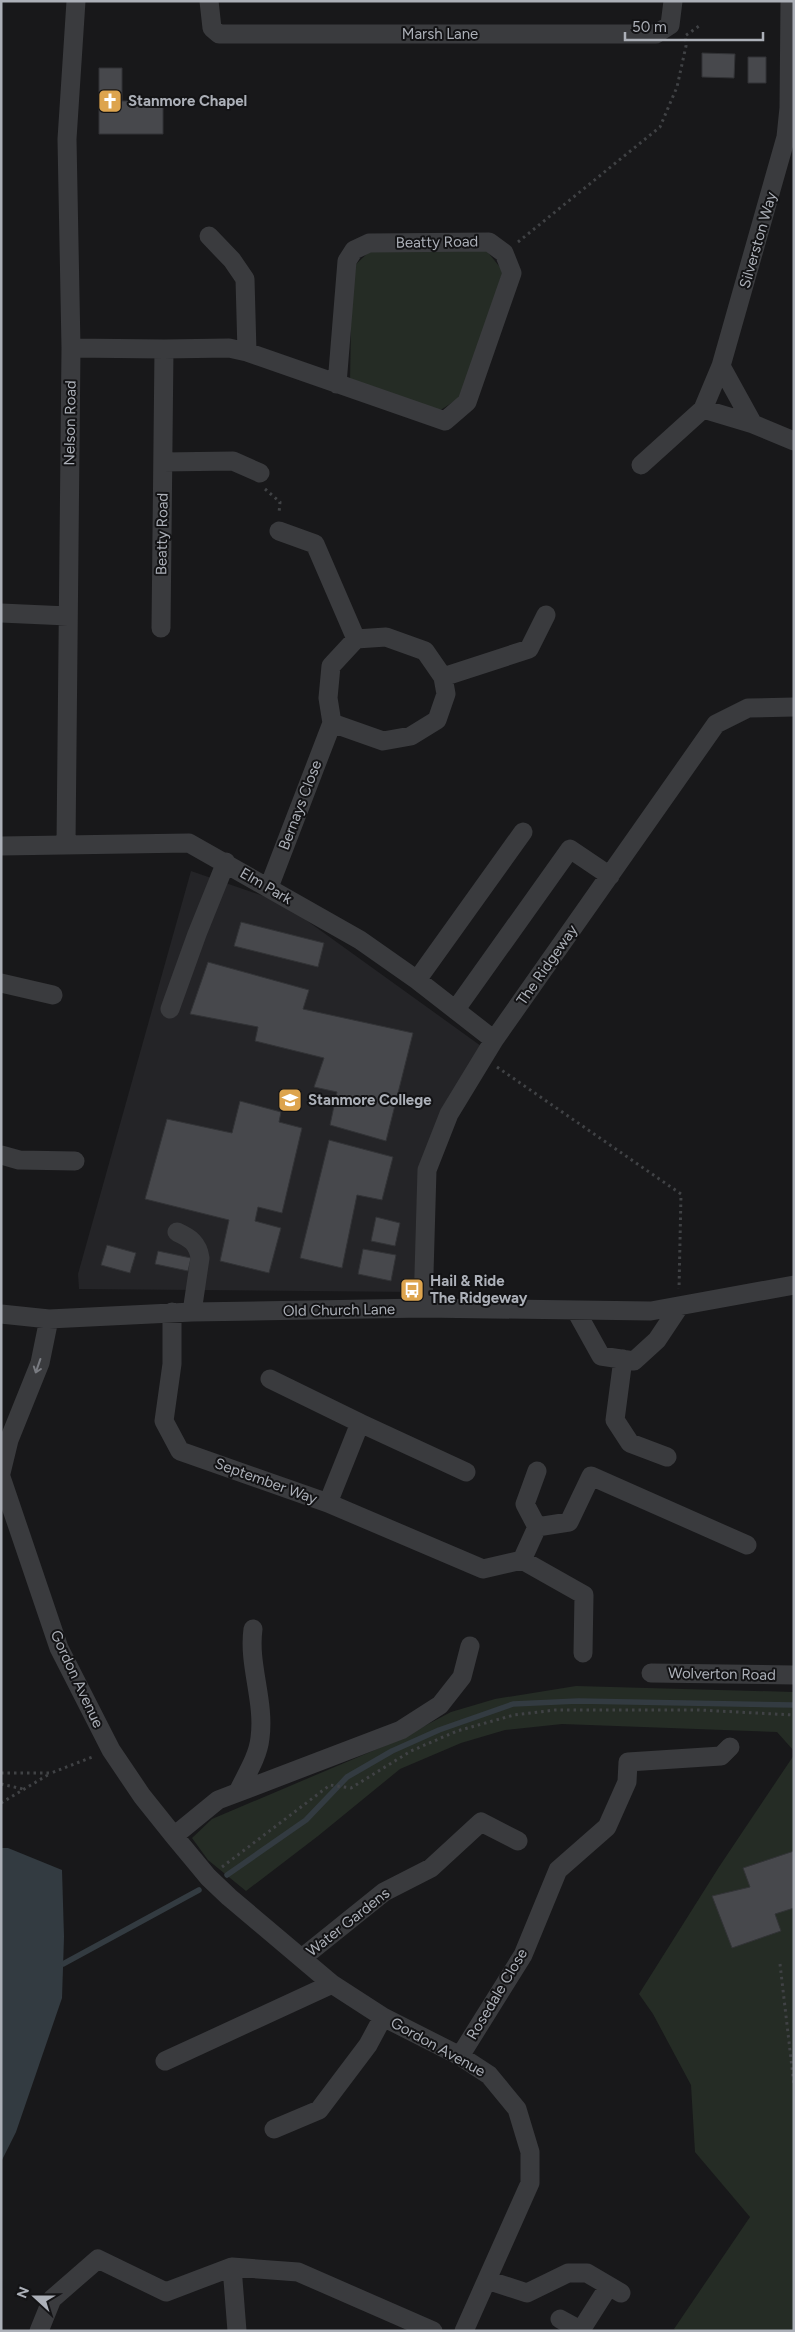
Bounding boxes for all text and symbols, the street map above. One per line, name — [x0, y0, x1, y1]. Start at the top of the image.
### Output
scale bar — [625, 10, 762, 42]
text: 50 m — [632, 18, 667, 36]
street label: Marsh Lane — [402, 25, 478, 43]
church icon: Stanmore Chapel — [97, 88, 123, 114]
place label: Stanmore Chapel — [128, 92, 247, 110]
street label: Silverston Way — [736, 190, 780, 290]
street label: Beatty Road — [396, 232, 478, 252]
street label: Nelson Road — [60, 380, 80, 466]
street label: Beatty Road — [152, 493, 172, 575]
street label: Bernays Close — [275, 757, 325, 853]
street label: Elm Park — [237, 864, 296, 908]
street label: The Ridgeway — [513, 921, 581, 1009]
school or university icon: Stanmore College — [277, 1087, 303, 1113]
place label: Stanmore College — [308, 1091, 432, 1109]
place label: Hail & Ride The Ridgeway — [430, 1272, 528, 1307]
bus stop icon: Hail & Ride The Ridgeway — [399, 1277, 425, 1303]
street label: Old Church Lane — [283, 1300, 395, 1320]
one-way arrow — [33, 1358, 42, 1373]
street label: September Way — [212, 1454, 320, 1508]
street label: Gordon Avenue — [47, 1627, 107, 1731]
street label: Wolverton Road — [668, 1664, 776, 1684]
street label: Water Gardens — [303, 1884, 393, 1960]
street label: Rosedale Close — [463, 1945, 531, 2043]
street label: Gordon Avenue — [388, 2014, 488, 2080]
north arrow — [10, 2272, 60, 2322]
text: N — [13, 2284, 33, 2301]

